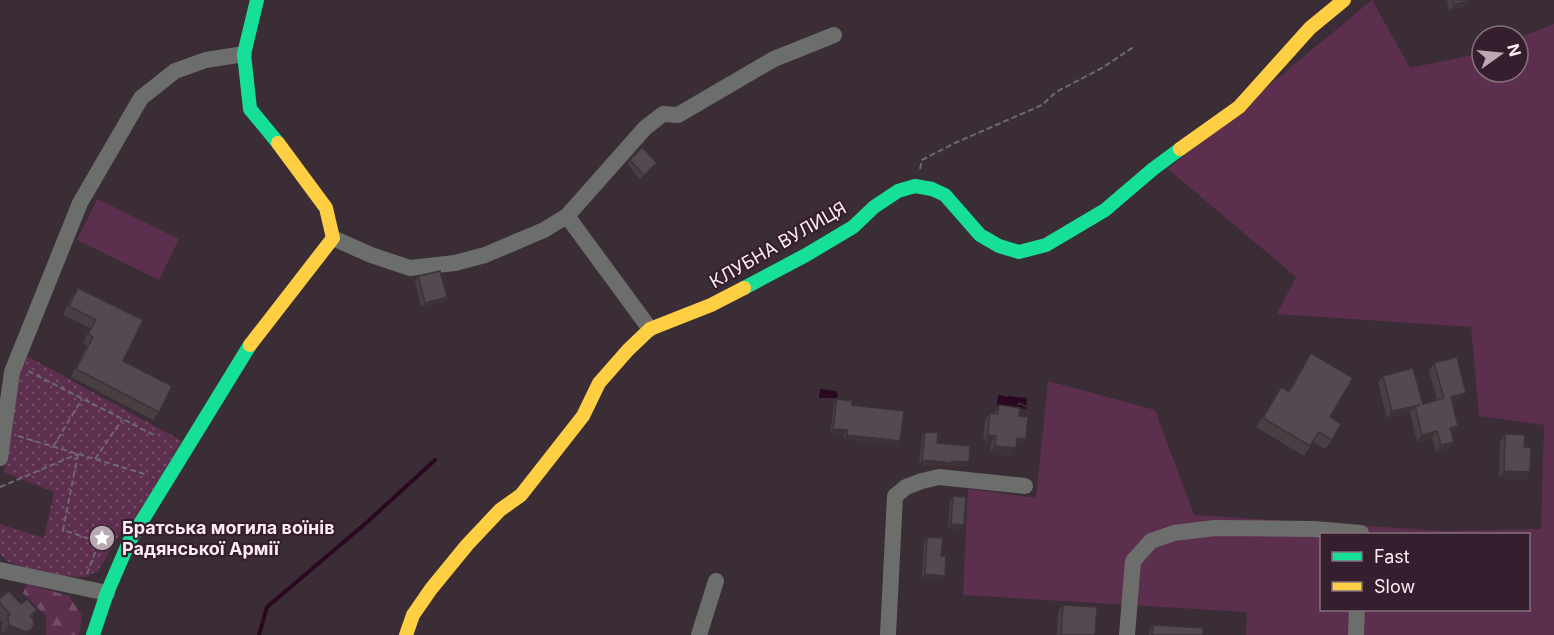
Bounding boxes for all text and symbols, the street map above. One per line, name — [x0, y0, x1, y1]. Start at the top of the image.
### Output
north arrow — [1470, 24, 1530, 84]
text: N — [1503, 42, 1526, 59]
street label: КЛУБНА ВУЛИЦЯ — [706, 197, 850, 292]
place label: Братська могила воїнів Радянської Армії — [122, 517, 335, 559]
place icon: Братська могила воїнів Радянської Армії — [87, 523, 117, 553]
legend — [1320, 533, 1530, 611]
text: Fast — [1374, 546, 1410, 567]
text: Slow — [1374, 576, 1415, 597]

